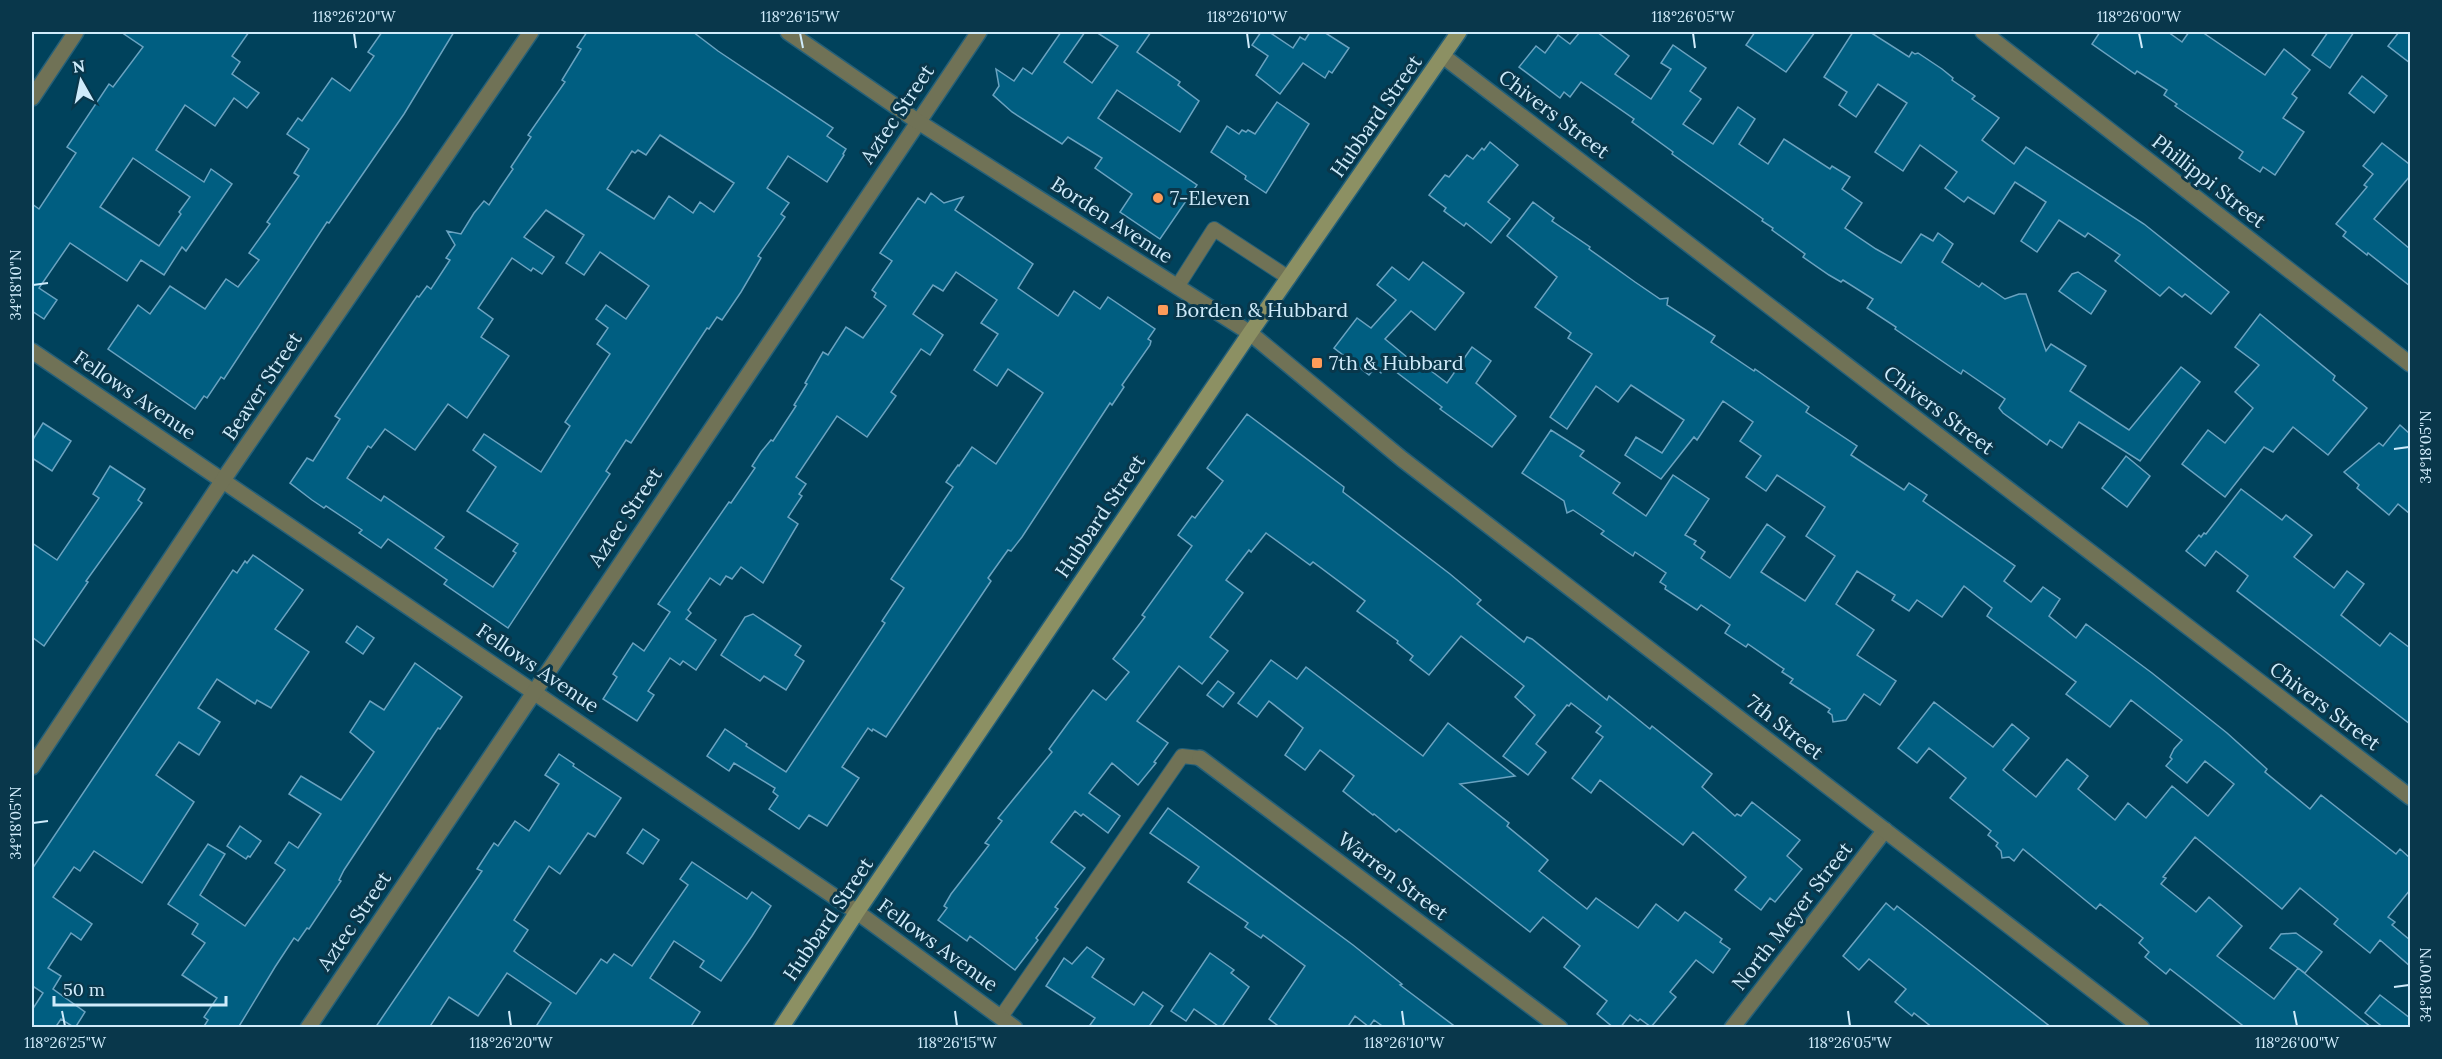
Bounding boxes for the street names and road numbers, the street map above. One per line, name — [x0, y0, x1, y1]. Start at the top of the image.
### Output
street label: Hubbard Street — [1324, 50, 1427, 182]
street label: Aztec Street — [854, 59, 939, 169]
street label: Chivers Street — [1494, 64, 1615, 164]
street label: Phillippi Street — [2147, 128, 2271, 233]
street label: Borden Avenue — [1046, 171, 1178, 268]
street label: Beaver Street — [216, 327, 307, 444]
street label: Fellows Avenue — [69, 344, 201, 445]
street label: Chivers Street — [1879, 360, 2000, 460]
street label: Hubbard Street — [1049, 449, 1150, 582]
street label: Aztec Street — [582, 462, 667, 572]
street label: Fellows Avenue — [472, 617, 604, 718]
street label: Chivers Street — [2265, 656, 2386, 756]
street label: 7th Street — [1742, 689, 1829, 765]
street label: Warren Street — [1333, 826, 1454, 925]
street label: North Meyer Street — [1726, 836, 1857, 995]
street label: Hubbard Street — [777, 852, 878, 985]
street label: Aztec Street — [311, 866, 396, 976]
street label: Fellows Avenue — [873, 893, 1003, 997]

